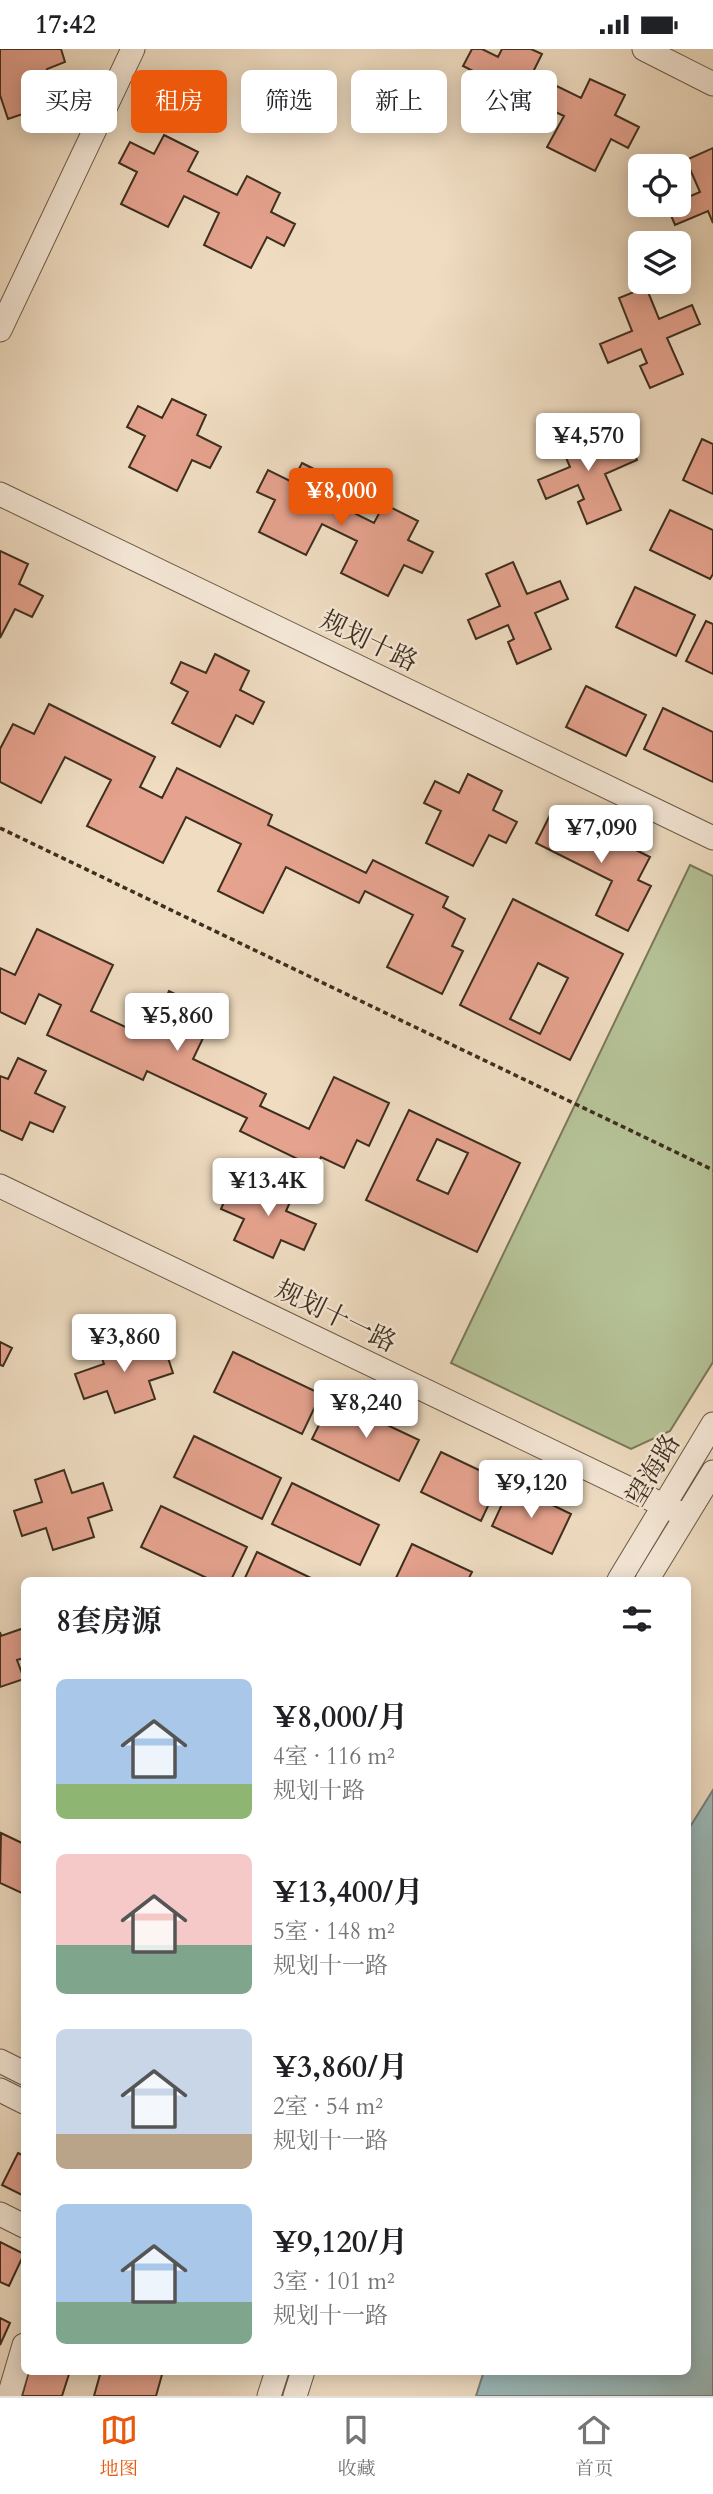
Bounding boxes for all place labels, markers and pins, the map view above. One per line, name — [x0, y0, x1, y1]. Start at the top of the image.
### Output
pin: ¥4,570 — [531, 413, 645, 473]
pin: ¥8,000 — [284, 469, 398, 528]
pin: ¥7,090 — [544, 805, 658, 865]
pin: ¥5,860 — [120, 993, 234, 1053]
pin: ¥13.4K — [211, 1159, 325, 1218]
pin: ¥3,860 — [67, 1315, 181, 1374]
pin: ¥8,240 — [309, 1381, 423, 1440]
pin: ¥9,120 — [474, 1461, 588, 1520]

